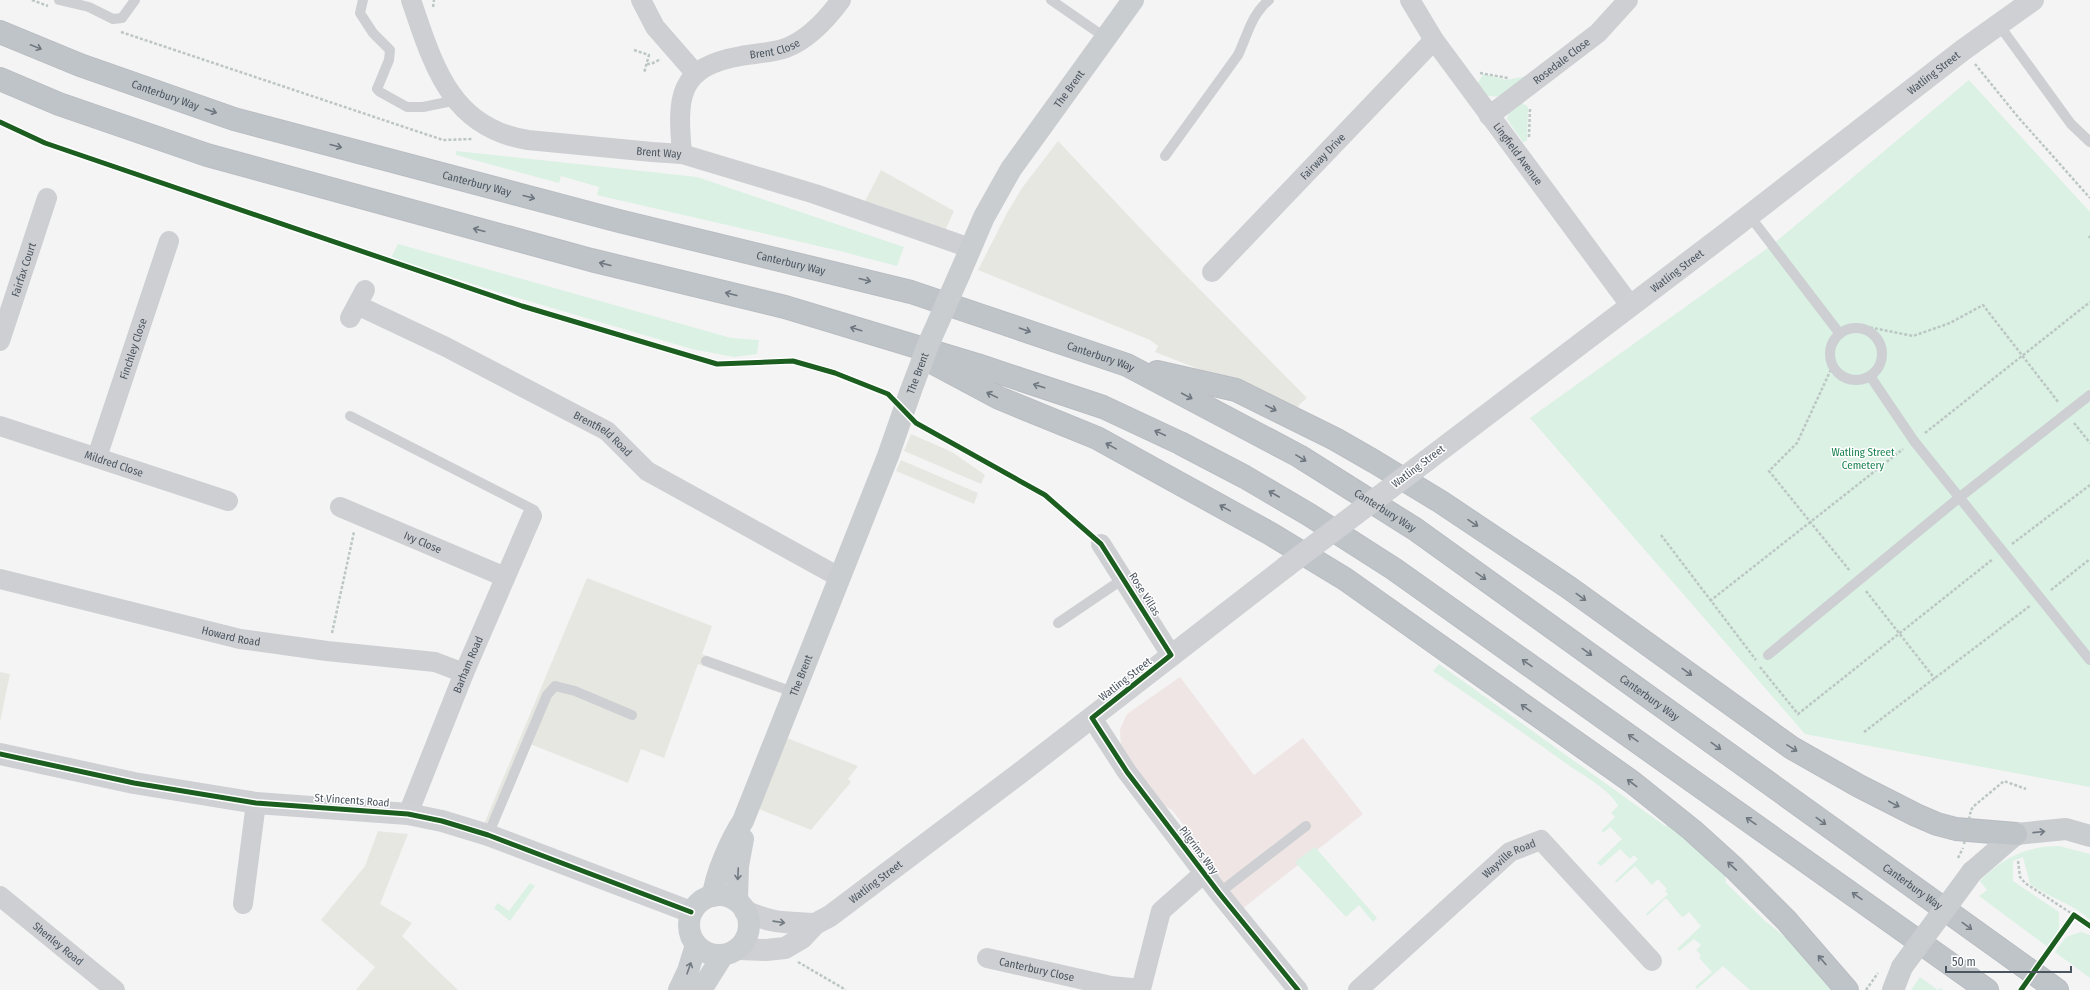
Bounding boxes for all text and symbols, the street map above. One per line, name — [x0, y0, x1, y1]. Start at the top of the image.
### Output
street label: Rosedale Close — [1531, 35, 1593, 87]
street label: Brent Close — [749, 36, 802, 61]
one-way arrow — [30, 43, 42, 51]
street label: Watling Street — [1905, 48, 1963, 98]
street label: The Brent — [1051, 67, 1088, 110]
street label: Canterbury Way — [130, 78, 201, 113]
one-way arrow — [204, 107, 216, 115]
street label: Lingfield Avenue — [1490, 120, 1545, 188]
street label: Fairway Drive — [1298, 131, 1348, 183]
one-way arrow — [329, 143, 342, 150]
street label: Brent Way — [636, 145, 682, 161]
street label: Canterbury Way — [441, 169, 513, 199]
one-way arrow — [522, 194, 535, 201]
one-way arrow — [473, 226, 486, 233]
street label: Fairfax Court — [9, 241, 39, 299]
street label: Watling Street — [1648, 247, 1707, 295]
street label: Canterbury Way — [755, 249, 827, 278]
one-way arrow — [599, 259, 612, 267]
one-way arrow — [858, 277, 871, 285]
one-way arrow — [725, 290, 738, 298]
street label: Finchley Close — [117, 317, 150, 381]
one-way arrow — [850, 325, 863, 332]
one-way arrow — [1018, 326, 1030, 334]
street label: Canterbury Way — [1065, 339, 1137, 375]
street label: The Brent — [904, 351, 932, 396]
one-way arrow — [1033, 381, 1045, 389]
one-way arrow — [986, 391, 998, 398]
one-way arrow — [1180, 393, 1192, 400]
one-way arrow — [1265, 404, 1277, 412]
street label: Brentfield Road — [571, 409, 635, 459]
one-way arrow — [1154, 429, 1166, 436]
one-way arrow — [1105, 441, 1117, 449]
street label: Watling Street — [1389, 442, 1448, 491]
park label: Watling Street Cemetery — [1831, 446, 1895, 472]
street label: Mildred Close — [83, 448, 145, 480]
one-way arrow — [1295, 454, 1307, 462]
street label: Canterbury Way — [1352, 486, 1418, 535]
one-way arrow — [1269, 490, 1281, 498]
one-way arrow — [1219, 504, 1231, 512]
one-way arrow — [1468, 519, 1479, 527]
street label: Ivy Close — [402, 529, 443, 556]
street label: Rose Villas — [1126, 570, 1163, 619]
one-way arrow — [1475, 572, 1486, 580]
one-way arrow — [1575, 592, 1586, 601]
street label: Howard Road — [200, 624, 261, 649]
street label: Barham Road — [451, 634, 486, 695]
one-way arrow — [1581, 648, 1592, 656]
street label: The Brent — [787, 653, 816, 698]
street label: Watling Street — [1096, 655, 1154, 704]
one-way arrow — [1522, 659, 1533, 667]
one-way arrow — [1681, 668, 1692, 676]
street label: Canterbury Way — [1617, 672, 1682, 724]
one-way arrow — [1521, 704, 1532, 712]
one-way arrow — [1628, 734, 1639, 742]
one-way arrow — [1710, 742, 1721, 750]
one-way arrow — [1787, 743, 1798, 752]
one-way arrow — [1627, 779, 1638, 787]
street label: St Vincents Road — [314, 791, 390, 810]
one-way arrow — [1887, 801, 1899, 808]
one-way arrow — [1746, 817, 1757, 825]
one-way arrow — [1816, 817, 1827, 825]
street label: Pilgrims Way — [1176, 824, 1221, 877]
one-way arrow — [2032, 828, 2045, 835]
street label: Wayville Road — [1480, 837, 1538, 881]
street label: Watling Street — [847, 858, 905, 906]
one-way arrow — [1727, 861, 1737, 871]
street label: Canterbury Way — [1880, 861, 1945, 913]
one-way arrow — [734, 867, 741, 880]
one-way arrow — [1852, 892, 1863, 900]
one-way arrow — [772, 918, 785, 926]
street label: Shenley Road — [30, 919, 86, 968]
one-way arrow — [1962, 922, 1973, 930]
scale bar — [1946, 948, 2071, 974]
street label: Canterbury Close — [998, 955, 1075, 985]
one-way arrow — [1817, 955, 1827, 965]
text: 50 m — [1952, 955, 1976, 969]
one-way arrow — [686, 962, 693, 975]

